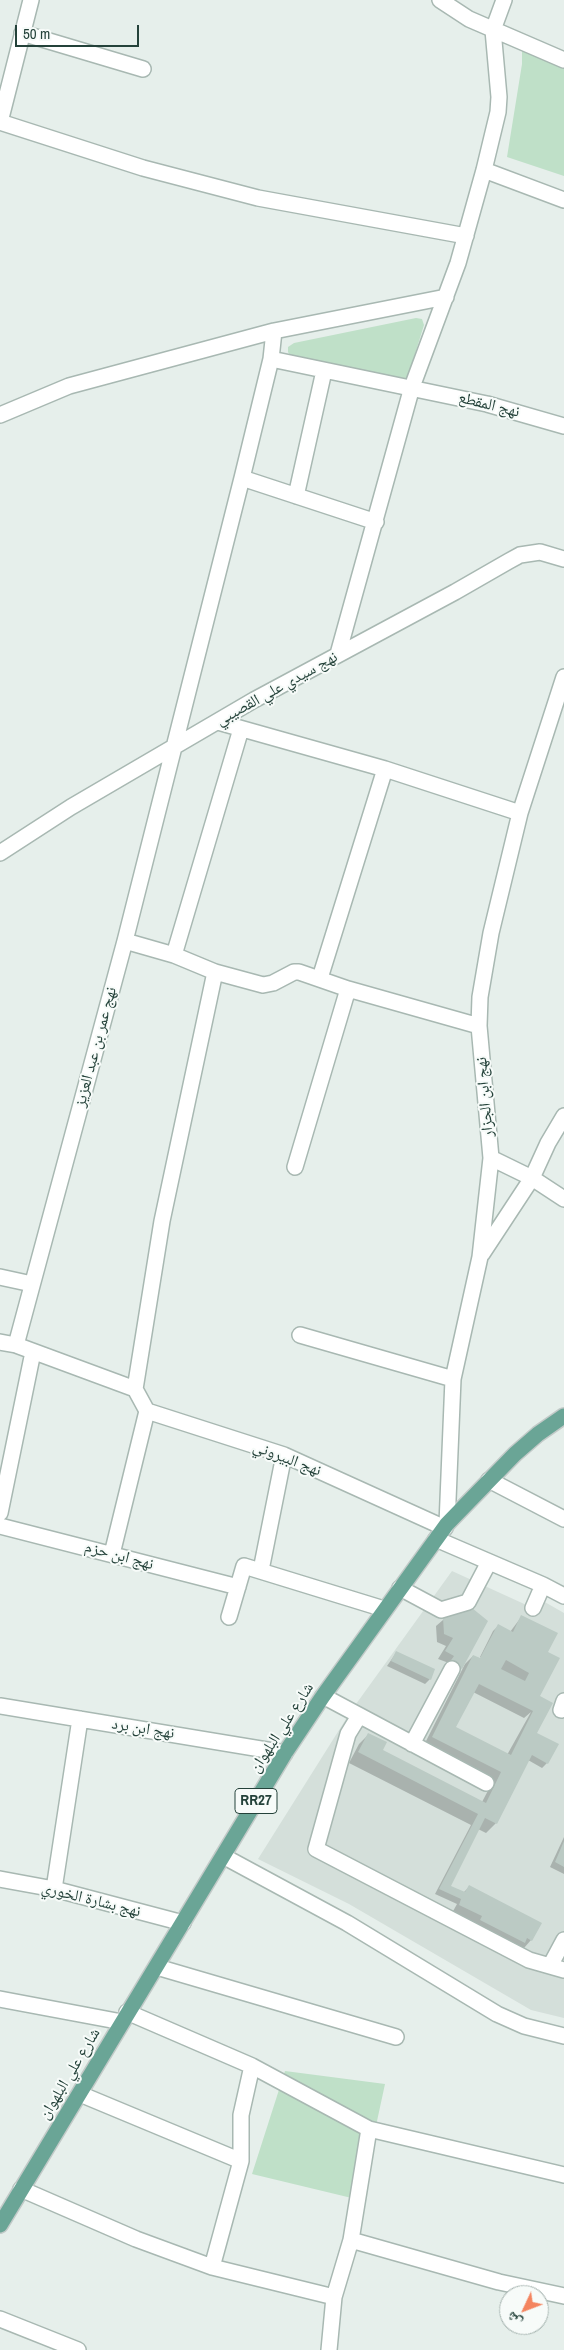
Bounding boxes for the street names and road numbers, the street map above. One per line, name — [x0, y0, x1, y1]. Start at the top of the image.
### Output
street label: نهج المقطع — [456, 388, 522, 422]
street label: نهج سيدي علي القصيبي — [213, 648, 341, 730]
street label: نهج عمر بن عبد العزيز — [71, 985, 121, 1109]
street label: نهج ابن الجزار — [472, 1056, 498, 1138]
street label: نهج البيروني — [250, 1437, 324, 1481]
street label: نهج ابن حزم — [82, 1538, 156, 1574]
street label: شارع علي البلهوان — [246, 1679, 318, 1777]
street label: نهج ابن برد — [110, 1715, 176, 1743]
road number: RR27 — [235, 1788, 277, 1814]
street label: نهج بشارة الخوري — [39, 1878, 143, 1922]
street label: شارع علي البلهوان — [35, 2025, 105, 2123]

